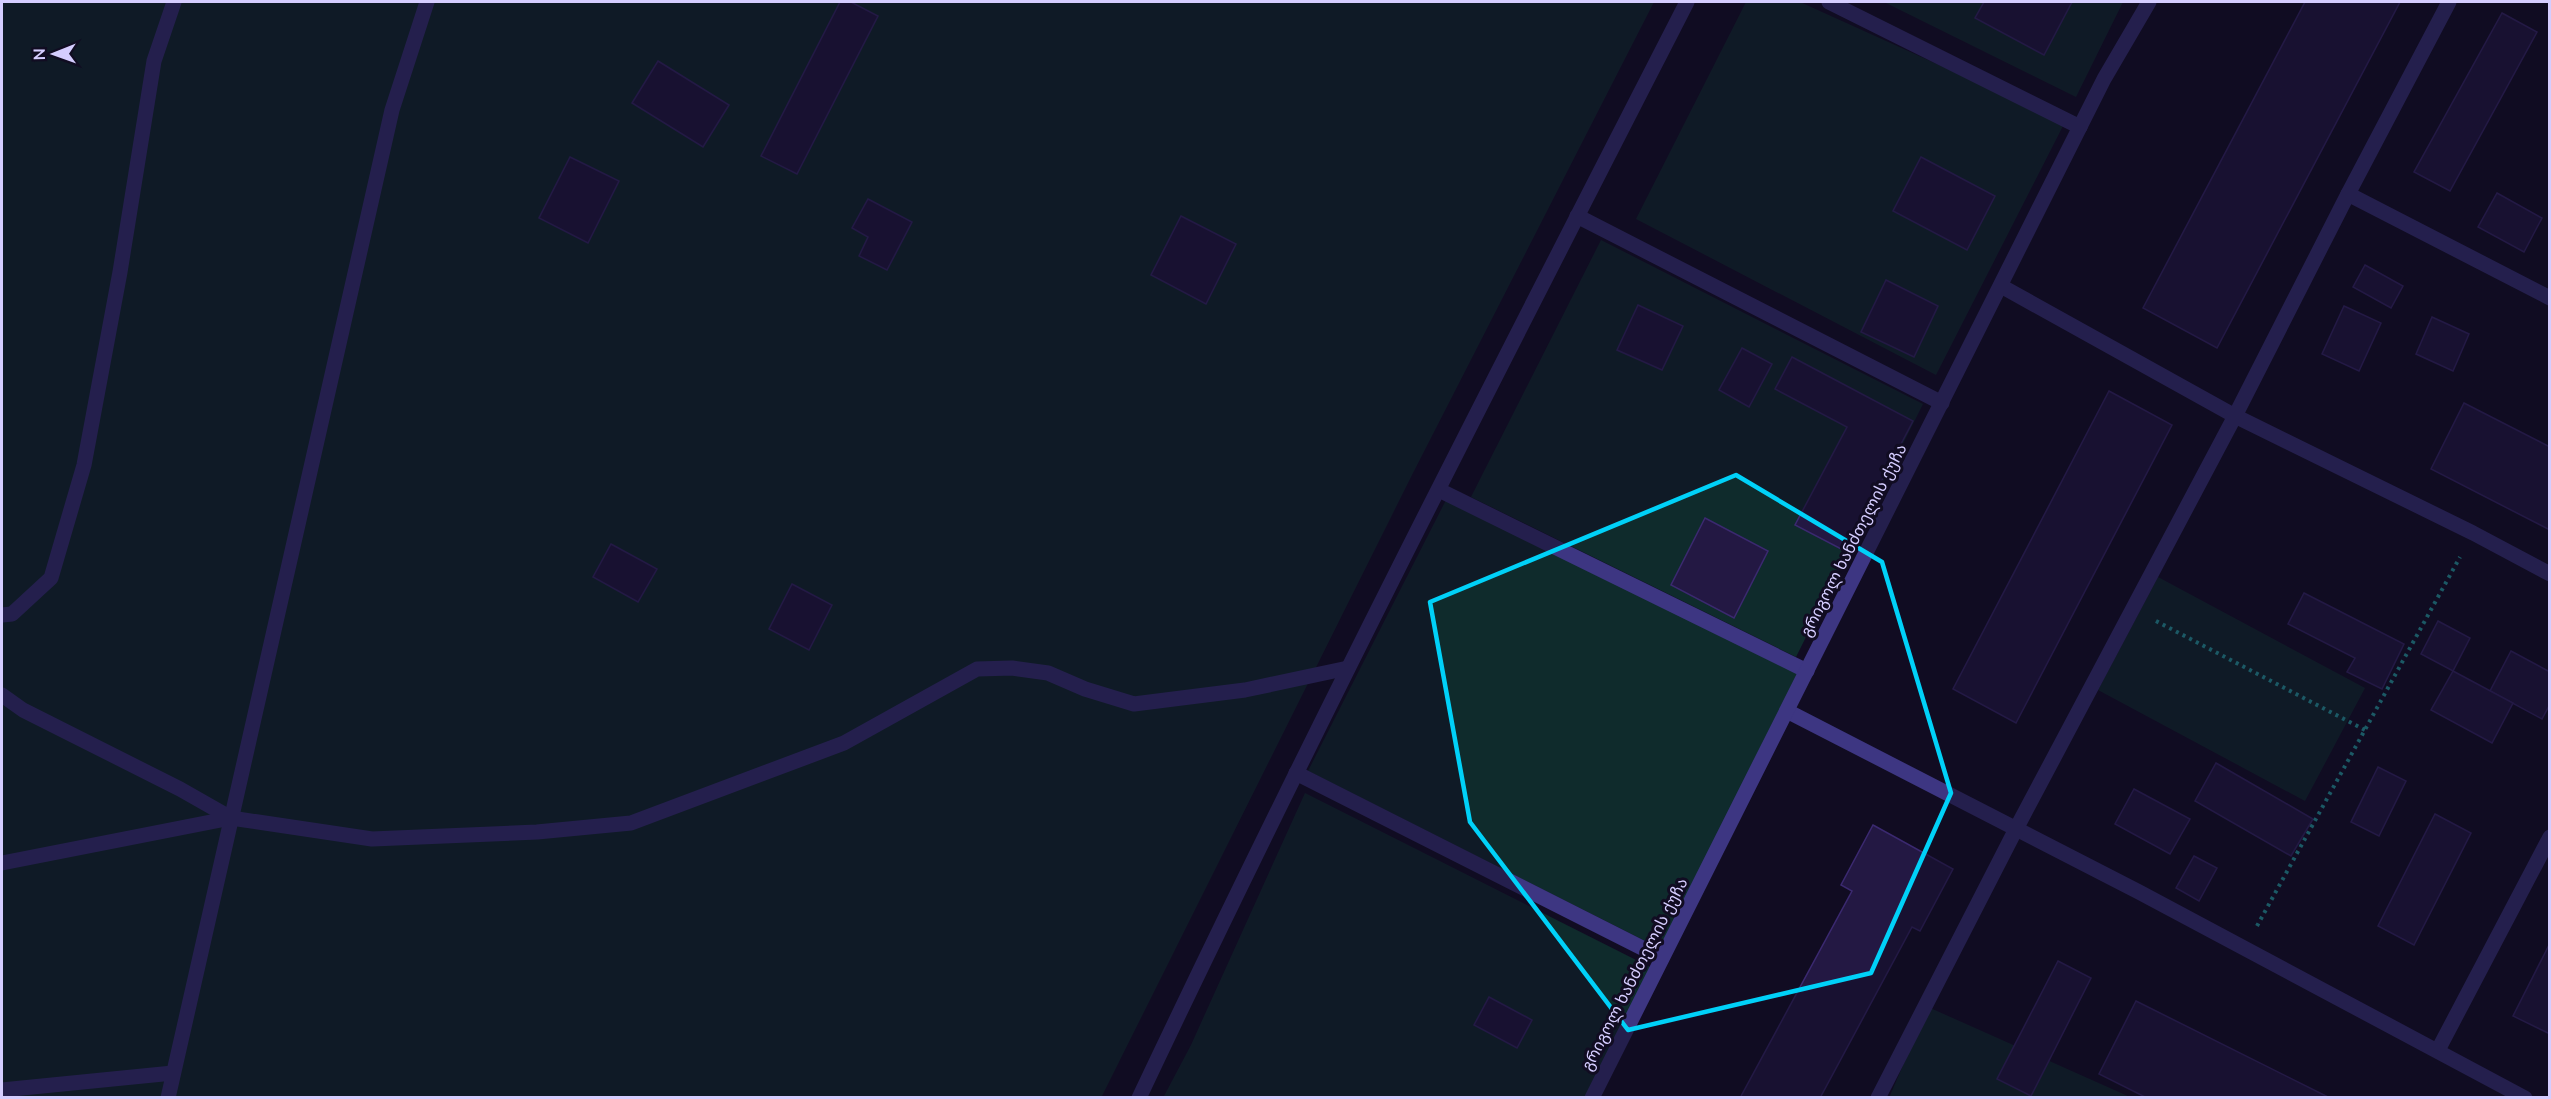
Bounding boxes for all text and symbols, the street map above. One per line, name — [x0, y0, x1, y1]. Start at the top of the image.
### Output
north arrow — [24, 24, 84, 84]
text: N — [29, 48, 49, 60]
street label: გრიგოლ ხანძთელის ქუჩა — [1796, 440, 1911, 640]
street label: გრიგოლ ხანძთელის ქუჩა — [1577, 874, 1692, 1074]

